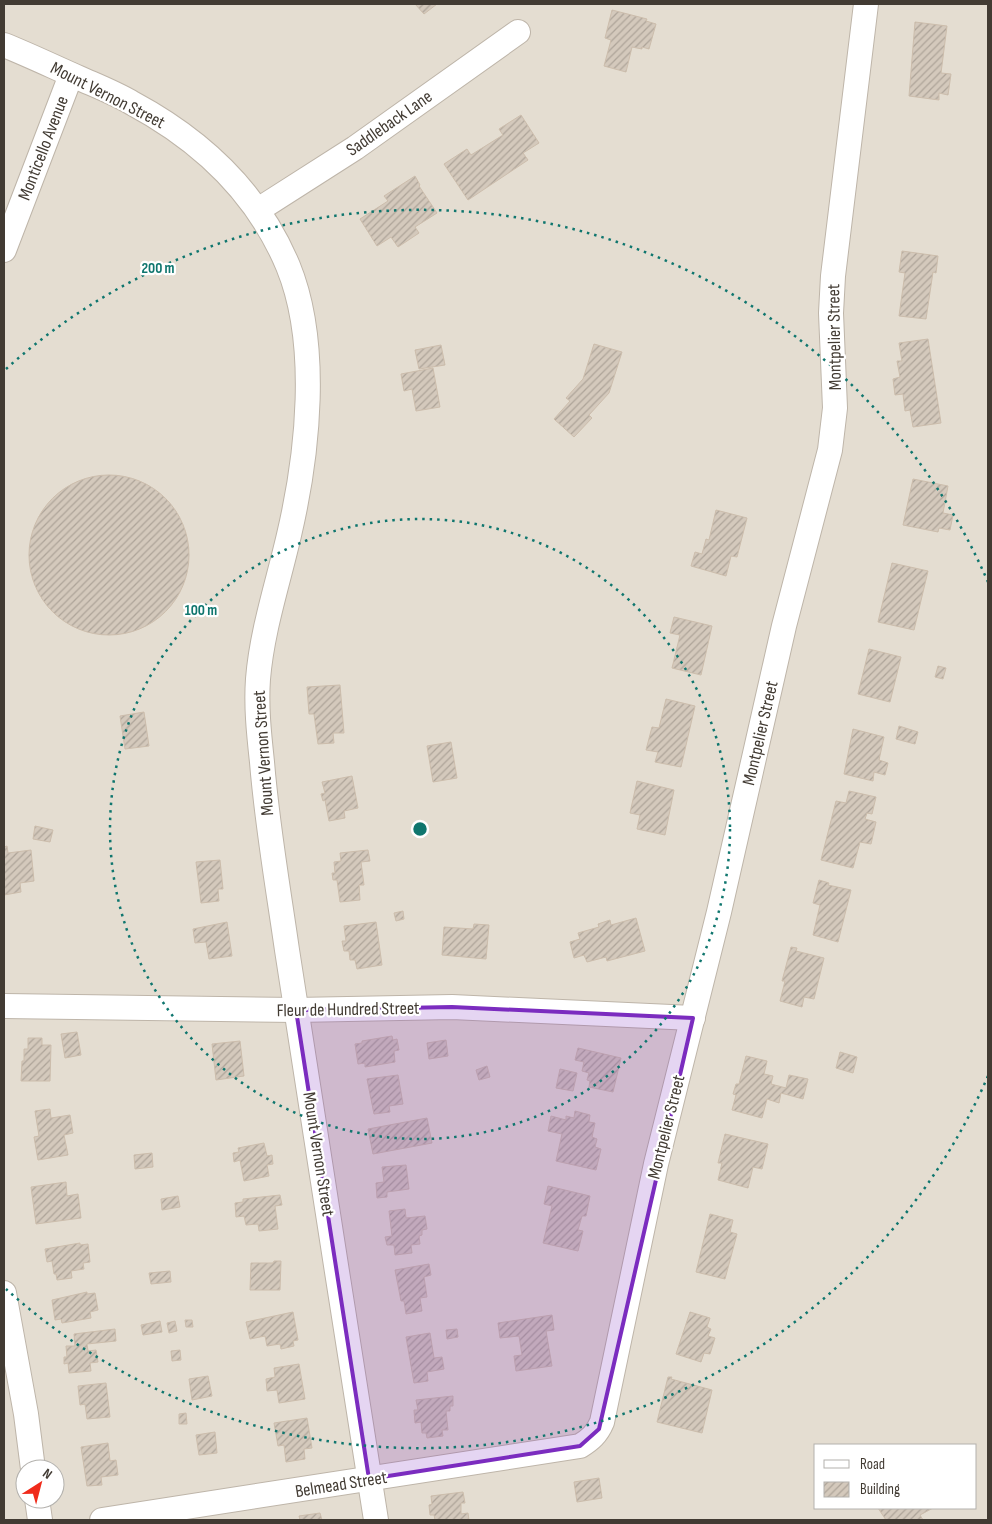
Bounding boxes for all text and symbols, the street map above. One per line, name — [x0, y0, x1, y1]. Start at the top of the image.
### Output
street label: Mount Vernon Street — [47, 58, 169, 134]
street label: Saddleback Lane — [342, 86, 436, 161]
street label: Monticello Avenue — [14, 93, 73, 203]
text: 200 m — [141, 259, 175, 278]
street label: Montpelier Street — [823, 283, 846, 390]
text: 100 m — [185, 601, 217, 620]
street label: Montpelier Street — [738, 678, 783, 787]
street label: Mount Vernon Street — [249, 689, 278, 816]
centre of rings — [411, 820, 429, 838]
street label: Fleur de Hundred Street — [276, 998, 420, 1021]
street label: Montpelier Street — [643, 1072, 690, 1181]
street label: Mount Vernon Street — [298, 1090, 339, 1218]
legend — [814, 1444, 977, 1509]
text: Road — [860, 1455, 885, 1474]
north arrow — [15, 1459, 65, 1509]
text: N — [39, 1465, 55, 1483]
street label: Belmead Street — [294, 1467, 389, 1502]
text: Building — [860, 1480, 900, 1499]

